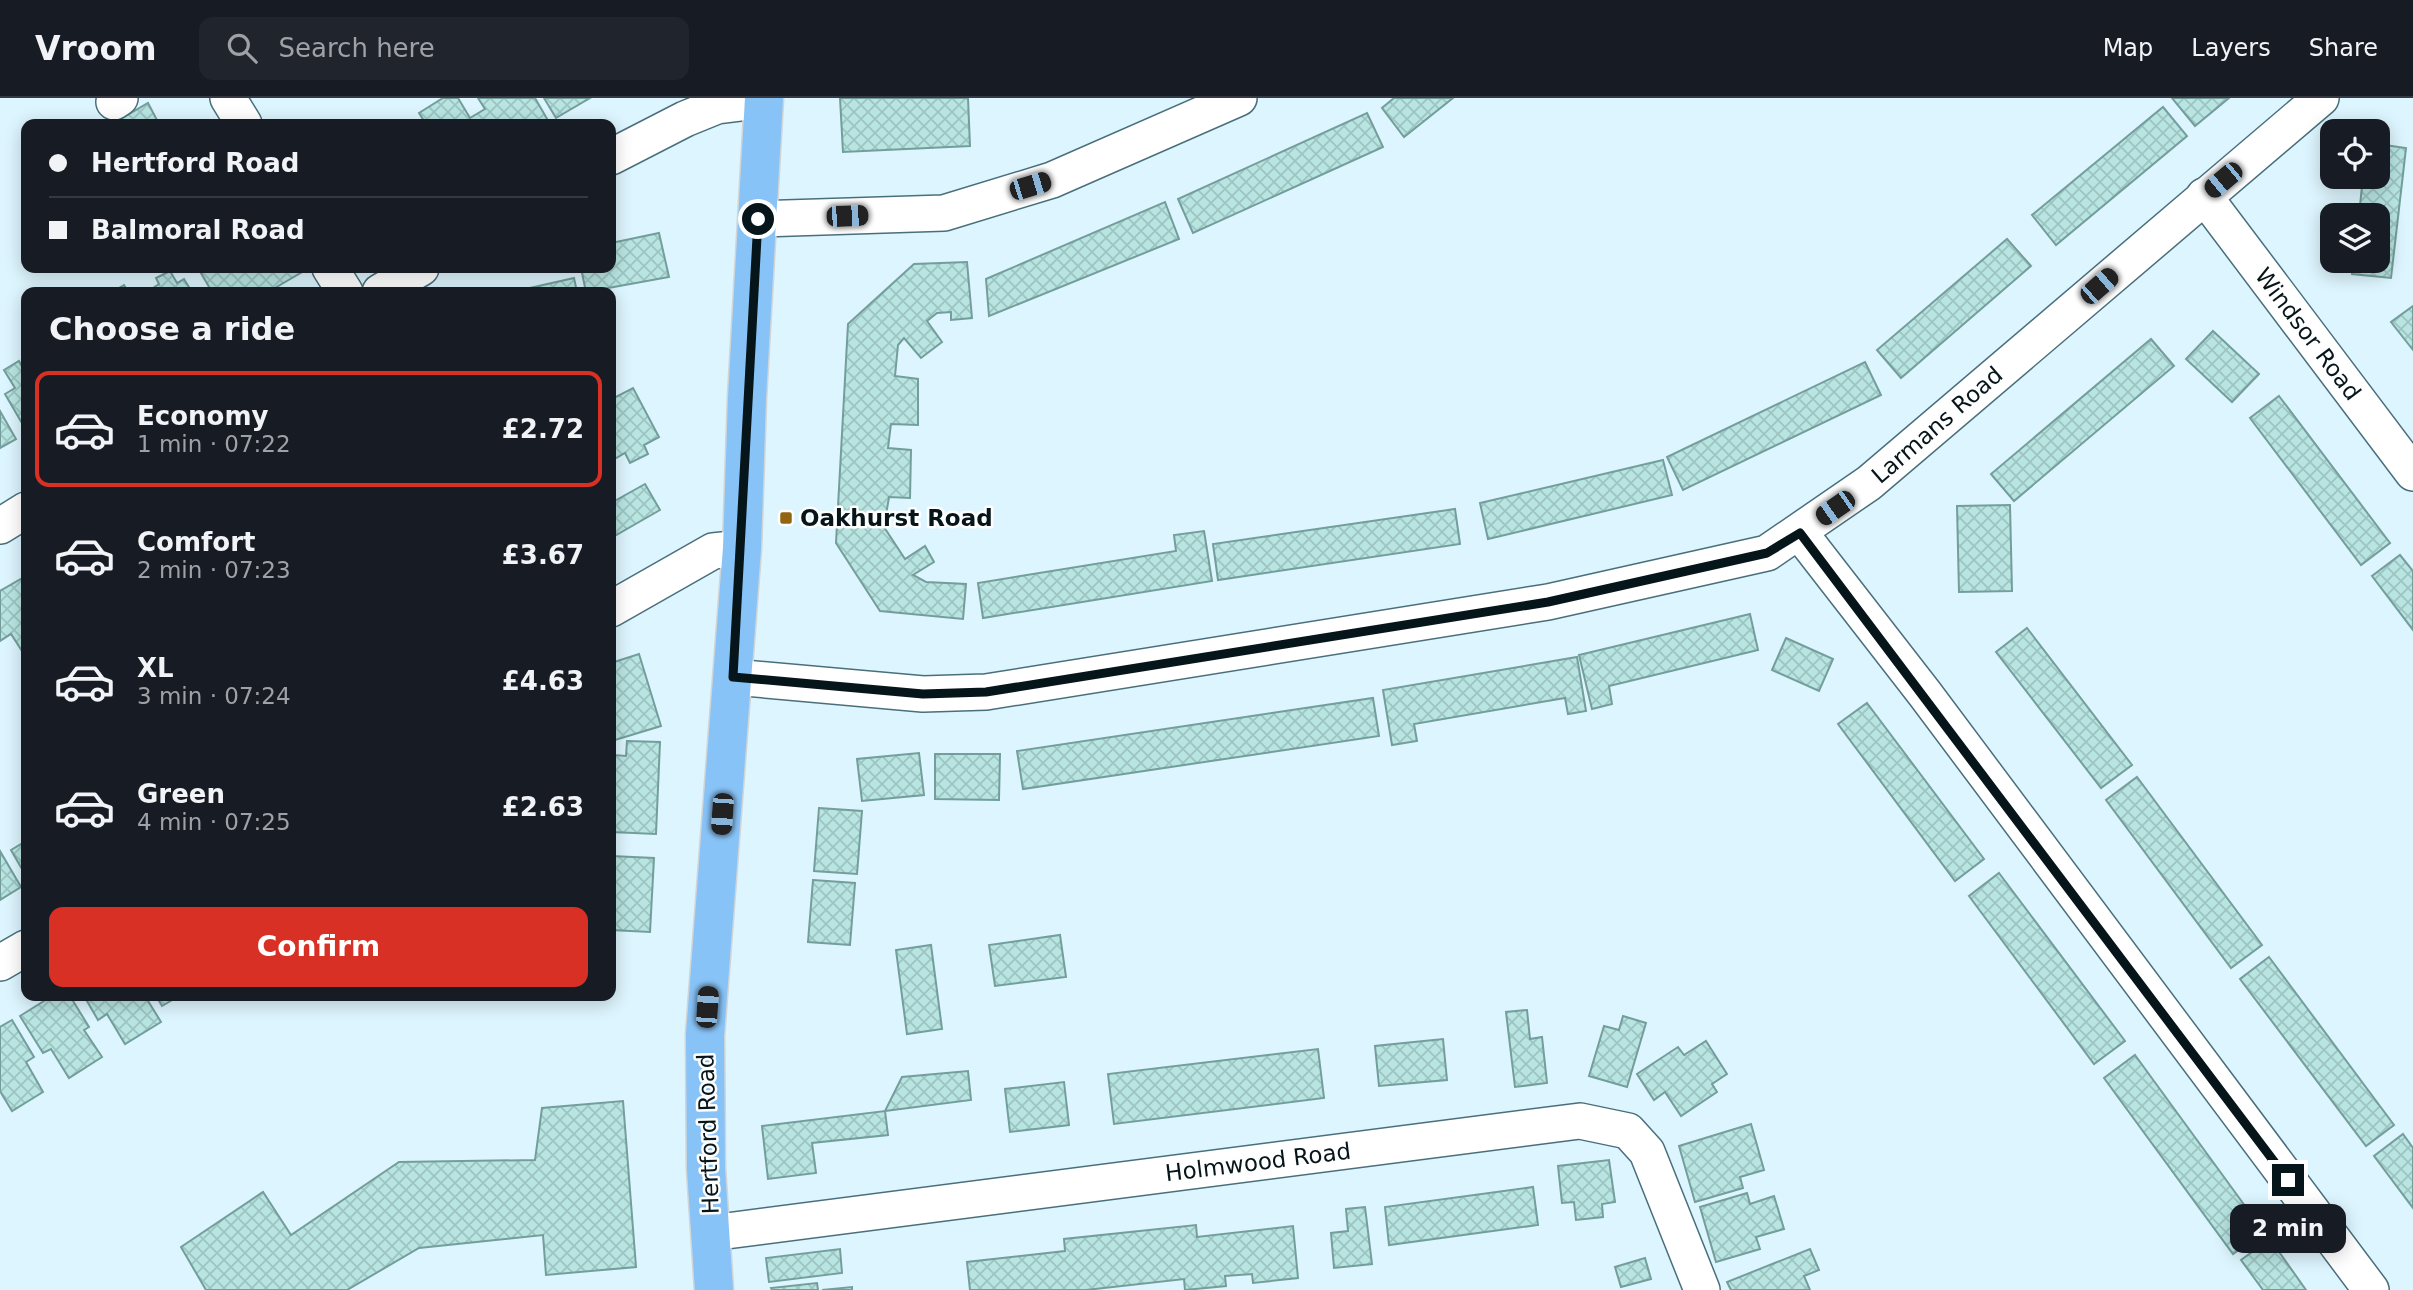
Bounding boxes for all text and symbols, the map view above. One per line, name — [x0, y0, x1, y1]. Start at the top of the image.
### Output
search box — [199, 17, 689, 80]
text: Vroom — [35, 29, 157, 68]
icon: search — [223, 29, 261, 67]
text: Search here — [279, 33, 435, 63]
text: Map — [2103, 34, 2153, 62]
text: Layers — [2191, 34, 2271, 62]
text: Share — [2309, 34, 2378, 62]
map controls — [2320, 119, 2390, 273]
button: locate — [2320, 119, 2390, 189]
text: Hertford Road — [91, 148, 299, 178]
car — [2201, 158, 2246, 202]
car — [1007, 170, 1054, 202]
route start — [742, 203, 774, 235]
button: layers — [2320, 203, 2390, 273]
car — [826, 205, 869, 227]
text: Balmoral Road — [91, 215, 305, 245]
street label: Windsor Road — [2250, 263, 2366, 405]
car — [2077, 264, 2122, 308]
text: Choose a ride — [49, 310, 295, 348]
street label: Larmans Road — [1867, 361, 2007, 489]
icon: car — [53, 398, 116, 461]
text: Economy — [137, 401, 268, 431]
text: £2.72 — [502, 414, 584, 444]
text: 1 min · 07:22 — [137, 431, 291, 457]
car — [1812, 487, 1859, 529]
place label: Oakhurst Road — [800, 505, 993, 531]
marker: Oakhurst Road — [778, 510, 794, 526]
icon: car — [53, 524, 116, 587]
text: Comfort — [137, 527, 255, 557]
text: £3.67 — [502, 540, 584, 570]
text: 2 min · 07:23 — [137, 557, 291, 583]
icon: car — [53, 650, 116, 713]
text: XL — [137, 653, 174, 683]
text: £4.63 — [502, 666, 584, 696]
text: 3 min · 07:24 — [137, 683, 291, 709]
icon: car — [53, 776, 116, 839]
text: Green — [137, 779, 225, 809]
text: £2.63 — [502, 792, 584, 822]
car — [711, 792, 734, 836]
text: 4 min · 07:25 — [137, 809, 291, 835]
button: Confirm — [49, 907, 588, 987]
car — [696, 985, 719, 1029]
street label: Hertford Road — [692, 1053, 724, 1215]
street label: Holmwood Road — [1164, 1138, 1352, 1186]
route end — [2272, 1164, 2304, 1196]
callout: 2 min — [2230, 1204, 2346, 1254]
text: 2 min — [2252, 1215, 2324, 1241]

